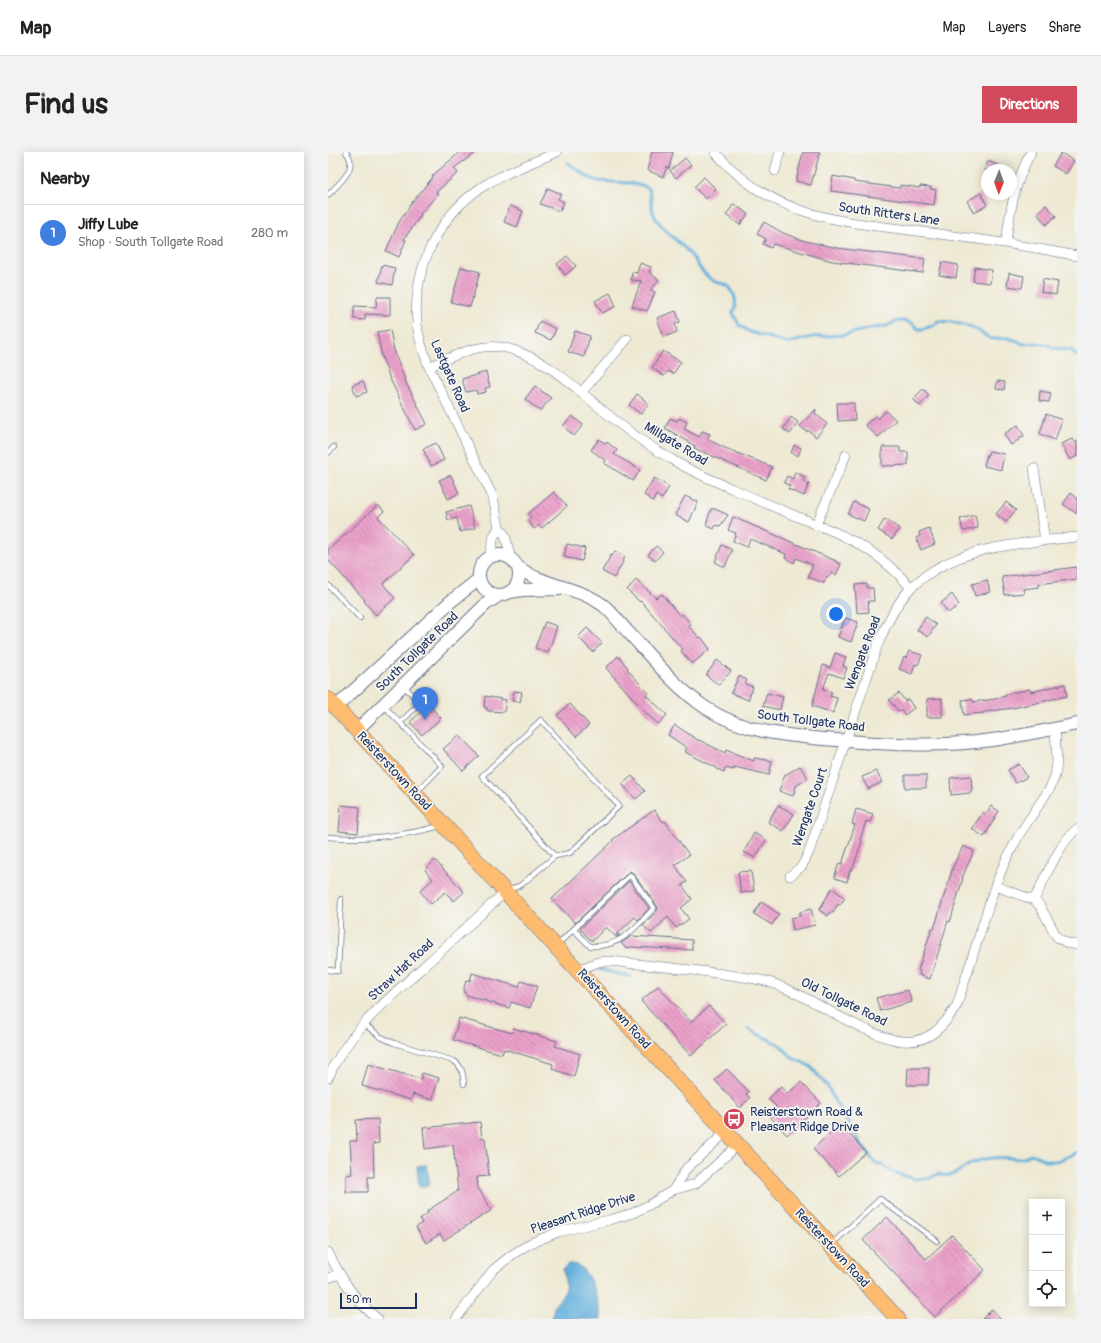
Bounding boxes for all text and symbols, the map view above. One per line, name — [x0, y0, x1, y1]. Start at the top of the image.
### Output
text: Map — [20, 16, 51, 40]
text: Map — [943, 19, 966, 36]
text: Layers — [988, 19, 1026, 36]
text: Share — [1048, 19, 1081, 36]
button: Directions — [982, 86, 1077, 123]
text: Find us — [24, 87, 108, 122]
north arrow — [981, 164, 1017, 200]
text: Nearby — [40, 168, 89, 189]
street label: South Ritters Lane — [837, 199, 941, 229]
text: Jiffy Lube — [78, 215, 138, 234]
text: 1 — [50, 225, 56, 241]
text: 280 m — [251, 225, 288, 241]
text: Shop · South Tollgate Road — [78, 234, 223, 250]
street label: Lastgate Road — [427, 337, 473, 415]
street label: Millgate Road — [641, 419, 711, 469]
your location — [826, 604, 846, 624]
street label: South Tollgate Road — [372, 609, 462, 695]
street label: Wengate Road — [842, 614, 884, 692]
pin: 1 — [412, 687, 438, 720]
street label: South Tollgate Road — [756, 706, 866, 736]
street label: Reisterstown Road — [353, 728, 435, 814]
street label: Wengate Court — [789, 765, 831, 849]
street label: Straw Hat Road — [365, 936, 437, 1004]
street label: Reisterstown Road — [574, 966, 654, 1052]
street label: Old Tollgate Road — [798, 974, 890, 1030]
place label: Reisterstown Road & Pleasant Ridge Drive — [750, 1104, 863, 1135]
bus stop icon: Reisterstown Road & Pleasant Ridge Drive — [721, 1106, 747, 1132]
street label: Pleasant Ridge Drive — [529, 1188, 638, 1237]
map controls — [1029, 1199, 1065, 1307]
button: + — [1029, 1199, 1065, 1235]
street label: Reisterstown Road — [791, 1205, 873, 1291]
button: − — [1029, 1235, 1065, 1271]
button: locate — [1029, 1271, 1065, 1307]
scale bar — [340, 1291, 417, 1310]
text: 50 m — [346, 1293, 372, 1306]

